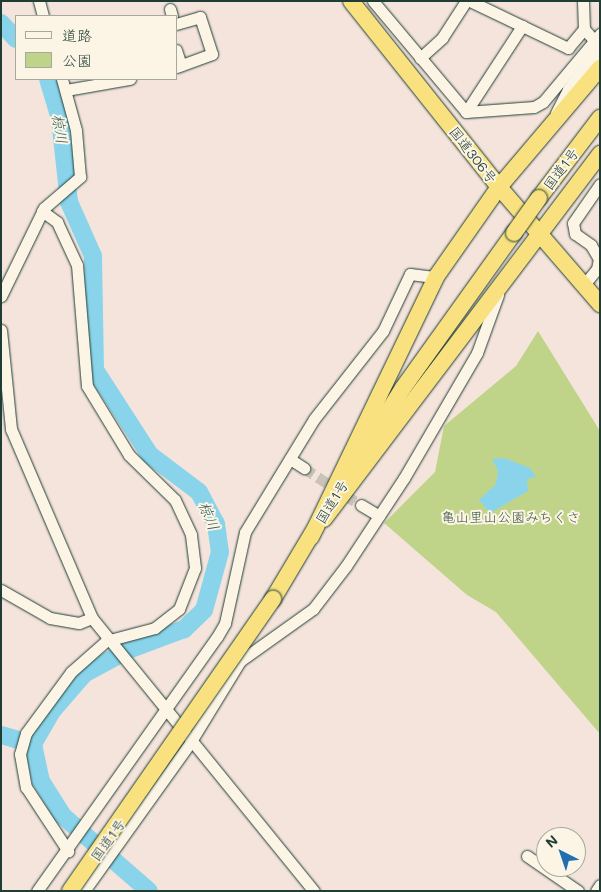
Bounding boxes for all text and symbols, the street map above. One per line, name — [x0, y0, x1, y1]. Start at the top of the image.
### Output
legend — [15, 15, 178, 80]
text: 道路 — [62, 25, 92, 45]
text: 公園 — [62, 50, 92, 70]
water label: 椋川 — [49, 113, 71, 145]
street label: 国道306号 — [446, 123, 500, 187]
street label: 国道1号 — [540, 145, 582, 193]
street label: 国道1号 — [312, 477, 352, 527]
water label: 椋川 — [195, 499, 223, 533]
park label: 亀山里山公園みちくさ — [441, 509, 581, 525]
street label: 国道1号 — [87, 816, 129, 864]
north arrow — [536, 827, 586, 877]
text: N — [541, 830, 562, 852]

